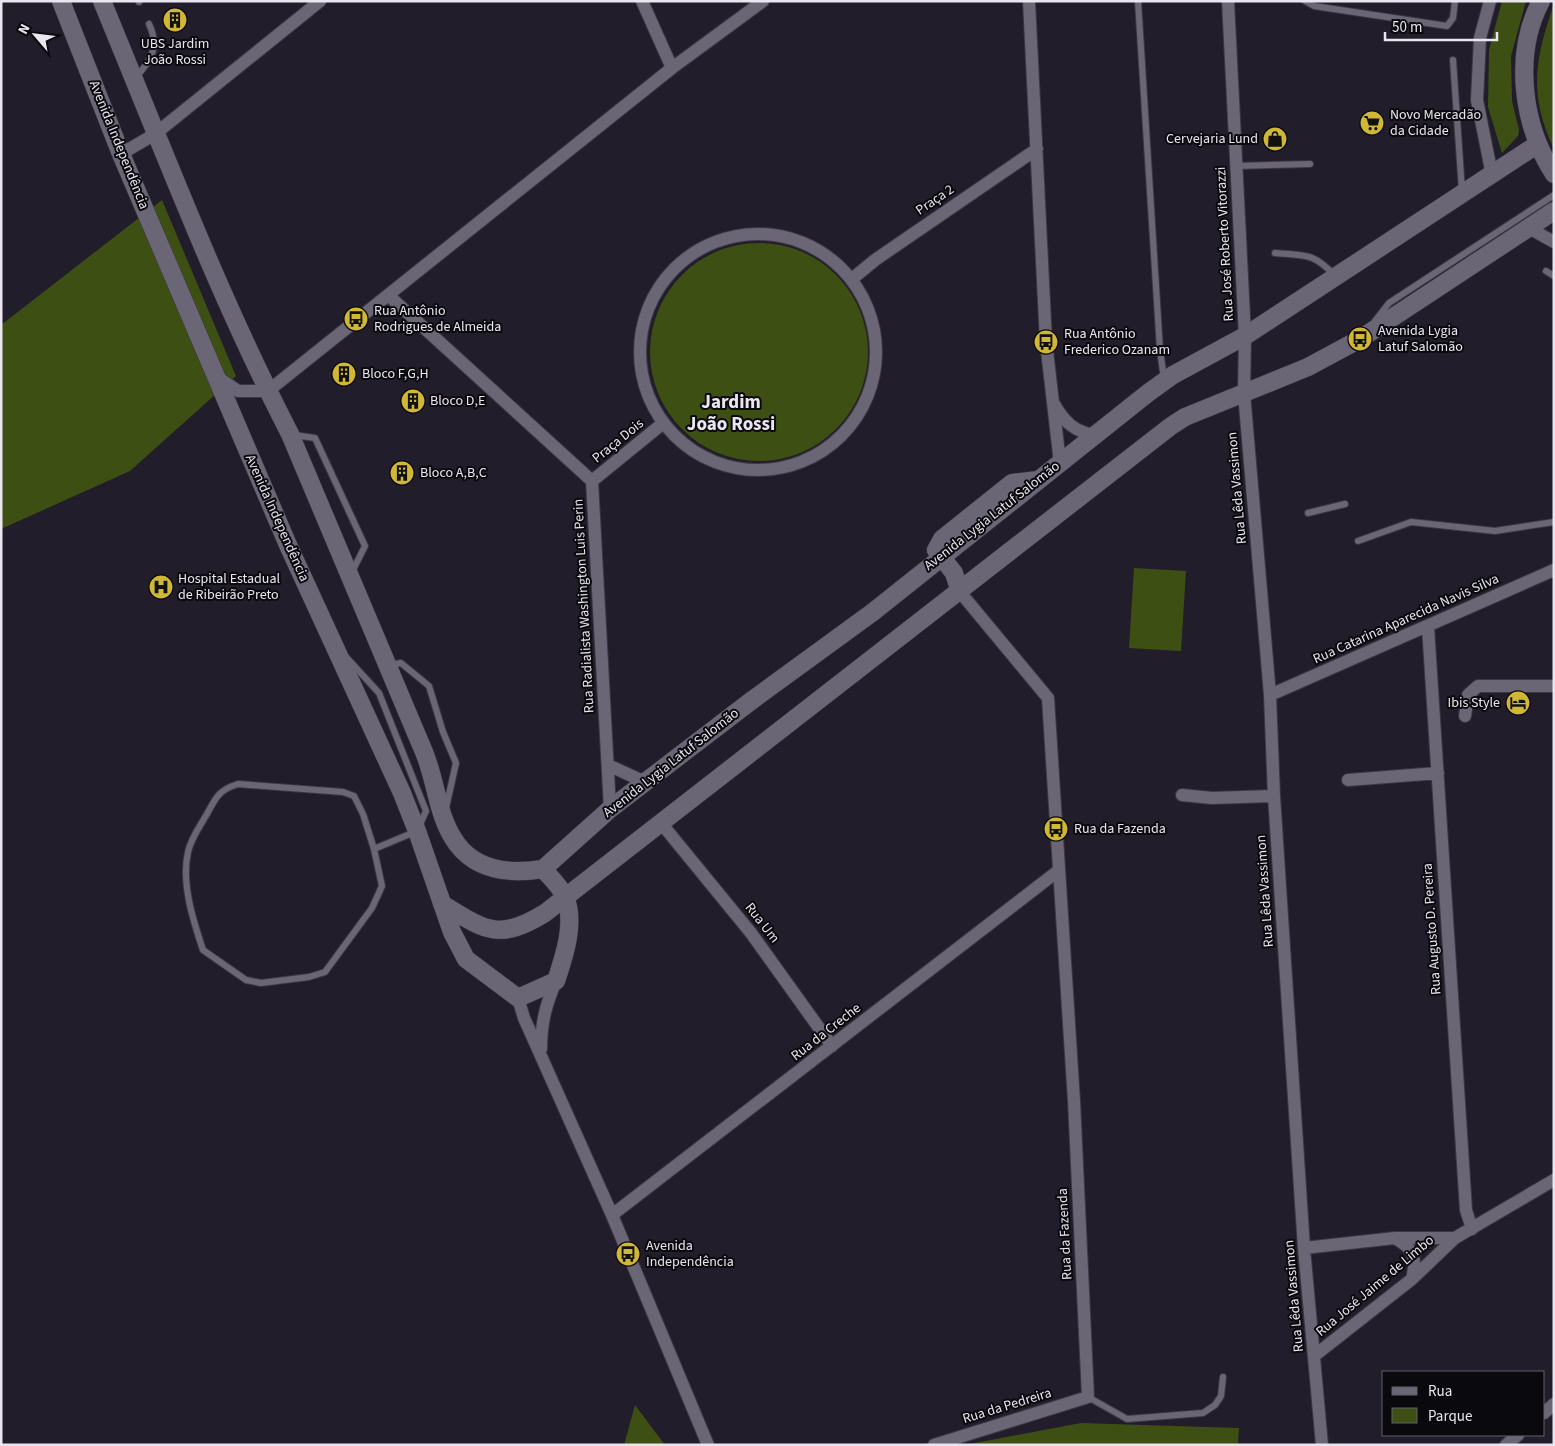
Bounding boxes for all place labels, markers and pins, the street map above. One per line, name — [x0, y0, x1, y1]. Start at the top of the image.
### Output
building icon: UBS Jardim João Rossi — [162, 7, 188, 33]
place label: UBS Jardim João Rossi — [141, 34, 209, 70]
place label: Novo Mercadão da Cidade — [1390, 105, 1481, 141]
supermarket icon: Novo Mercadão da Cidade — [1359, 110, 1385, 136]
shop icon: Cervejaria Lund — [1262, 126, 1288, 152]
place label: Cervejaria Lund — [1166, 129, 1258, 149]
place label: Rua Antônio Rodrigues de Almeida — [374, 301, 501, 337]
bus stop icon: Rua Antônio Rodrigues de Almeida — [343, 306, 369, 332]
place label: Avenida Lygia Latuf Salomão — [1378, 321, 1463, 357]
place label: Rua Antônio Frederico Ozanam — [1064, 324, 1170, 360]
bus stop icon: Avenida Lygia Latuf Salomão — [1347, 326, 1373, 352]
bus stop icon: Rua Antônio Frederico Ozanam — [1033, 329, 1059, 355]
building icon: Bloco F,G,H — [331, 361, 357, 387]
place label: Bloco F,G,H — [362, 364, 429, 384]
building icon: Bloco D,E — [400, 388, 426, 414]
place label: Bloco D,E — [430, 391, 485, 411]
building icon: Bloco A,B,C — [389, 460, 415, 486]
place label: Bloco A,B,C — [420, 463, 487, 483]
place label: Hospital Estadual de Ribeirão Preto — [178, 569, 281, 605]
hospital icon: Hospital Estadual de Ribeirão Preto — [148, 574, 174, 600]
hotel icon: Ibis Style — [1505, 690, 1531, 716]
place label: Ibis Style — [1448, 693, 1500, 713]
bus stop icon: Rua da Fazenda — [1043, 816, 1069, 842]
place label: Rua da Fazenda — [1074, 819, 1166, 839]
place label: Avenida Independência — [646, 1236, 734, 1272]
bus stop icon: Avenida Independência — [615, 1241, 641, 1267]

